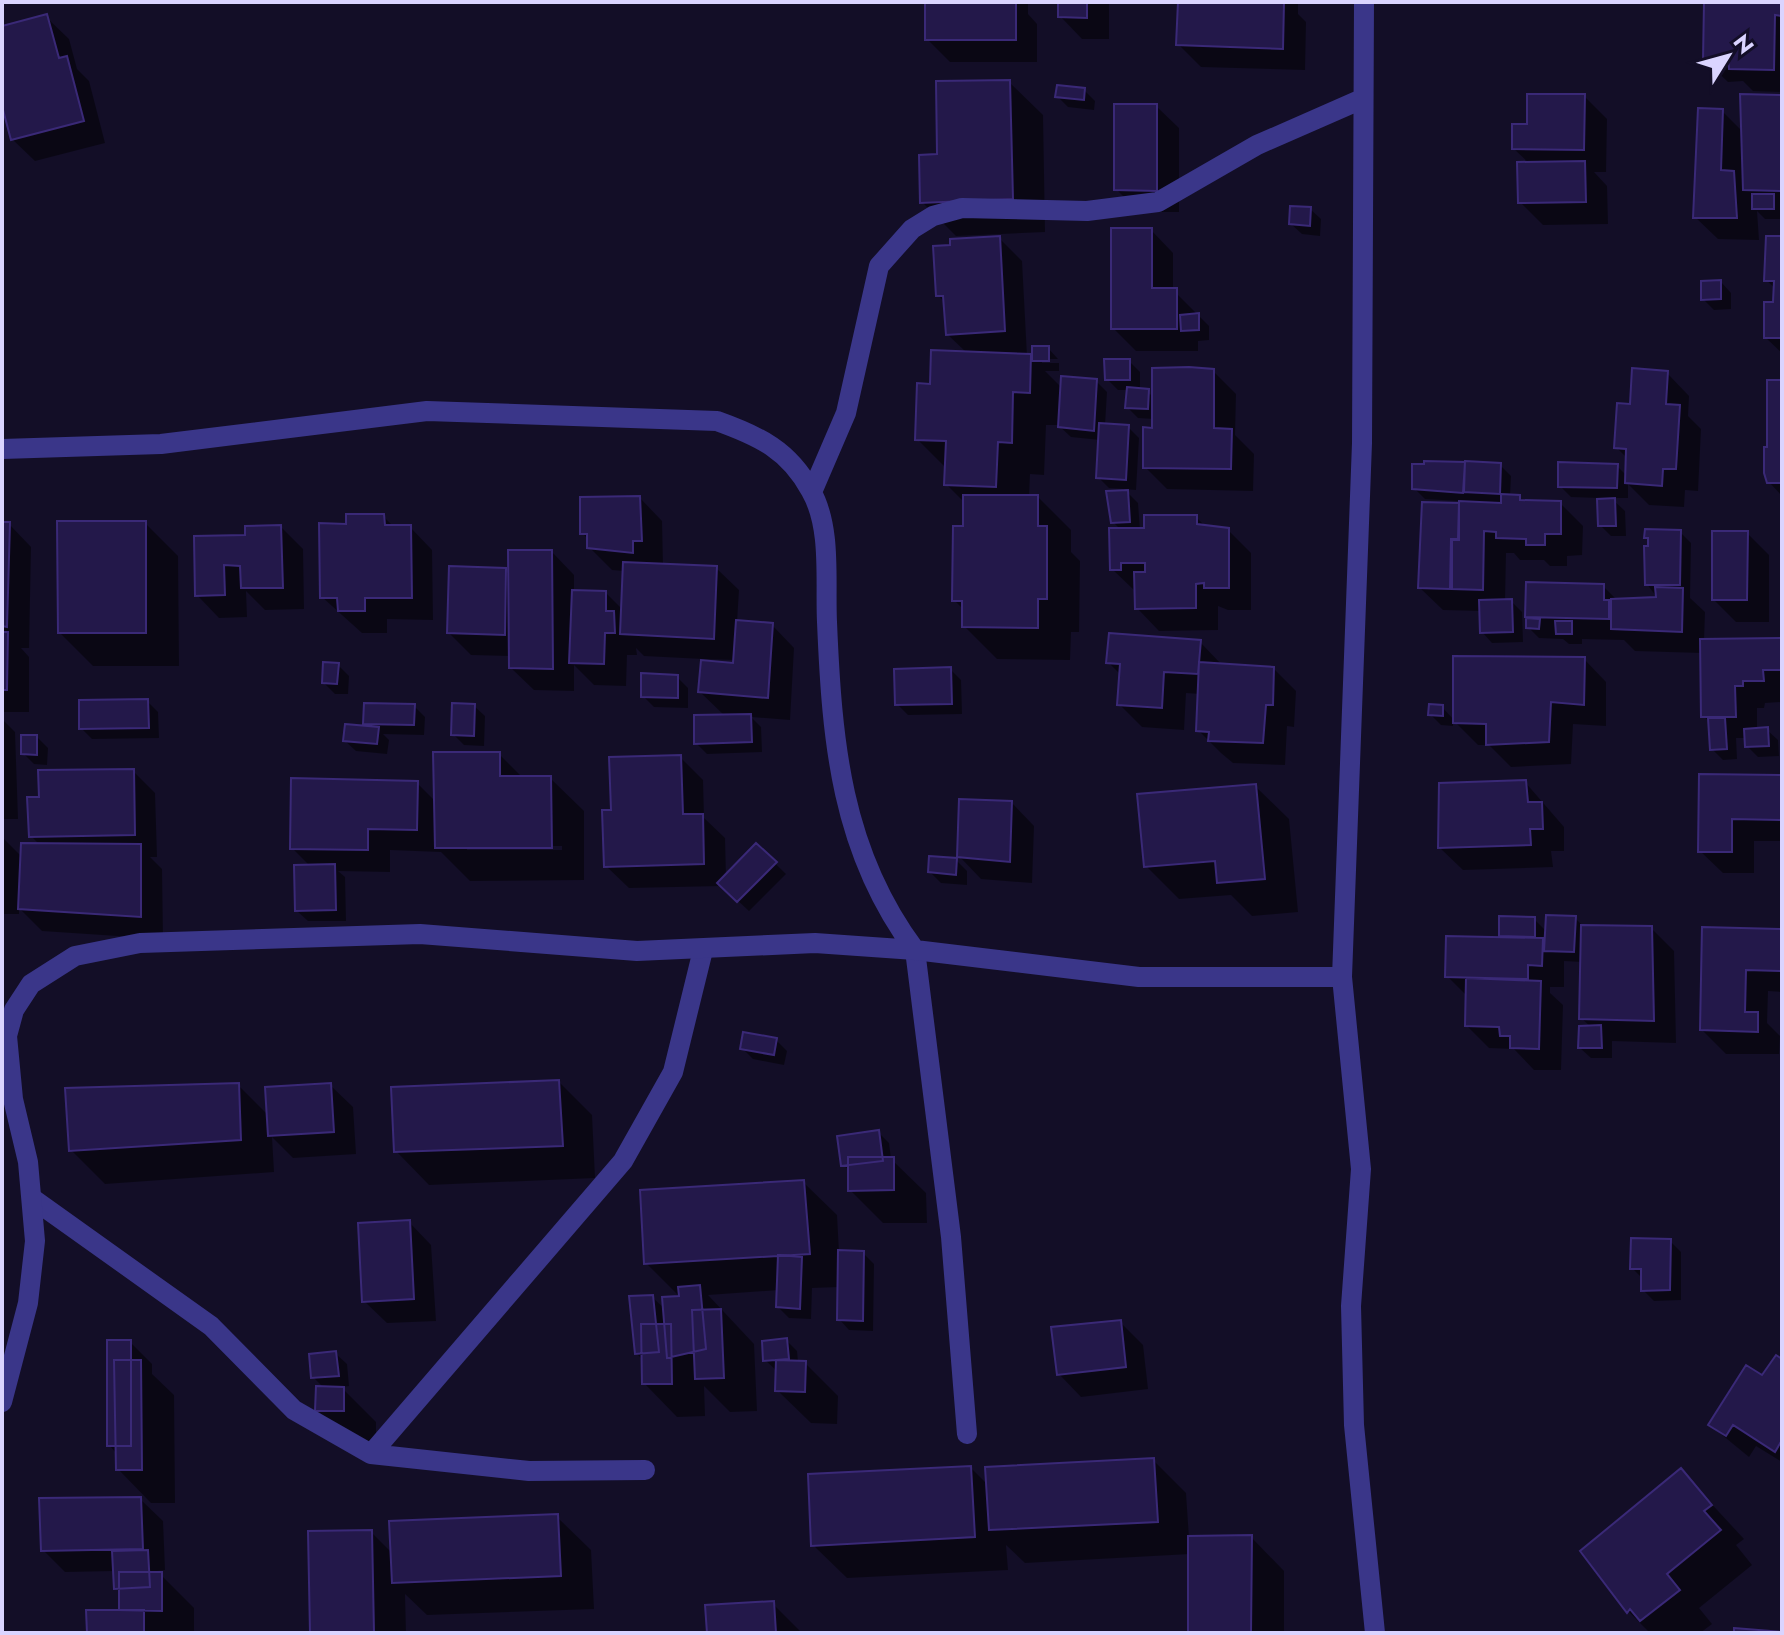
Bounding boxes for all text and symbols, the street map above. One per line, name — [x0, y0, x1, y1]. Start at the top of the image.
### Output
north arrow — [1688, 16, 1768, 96]
text: N — [1726, 27, 1762, 61]

